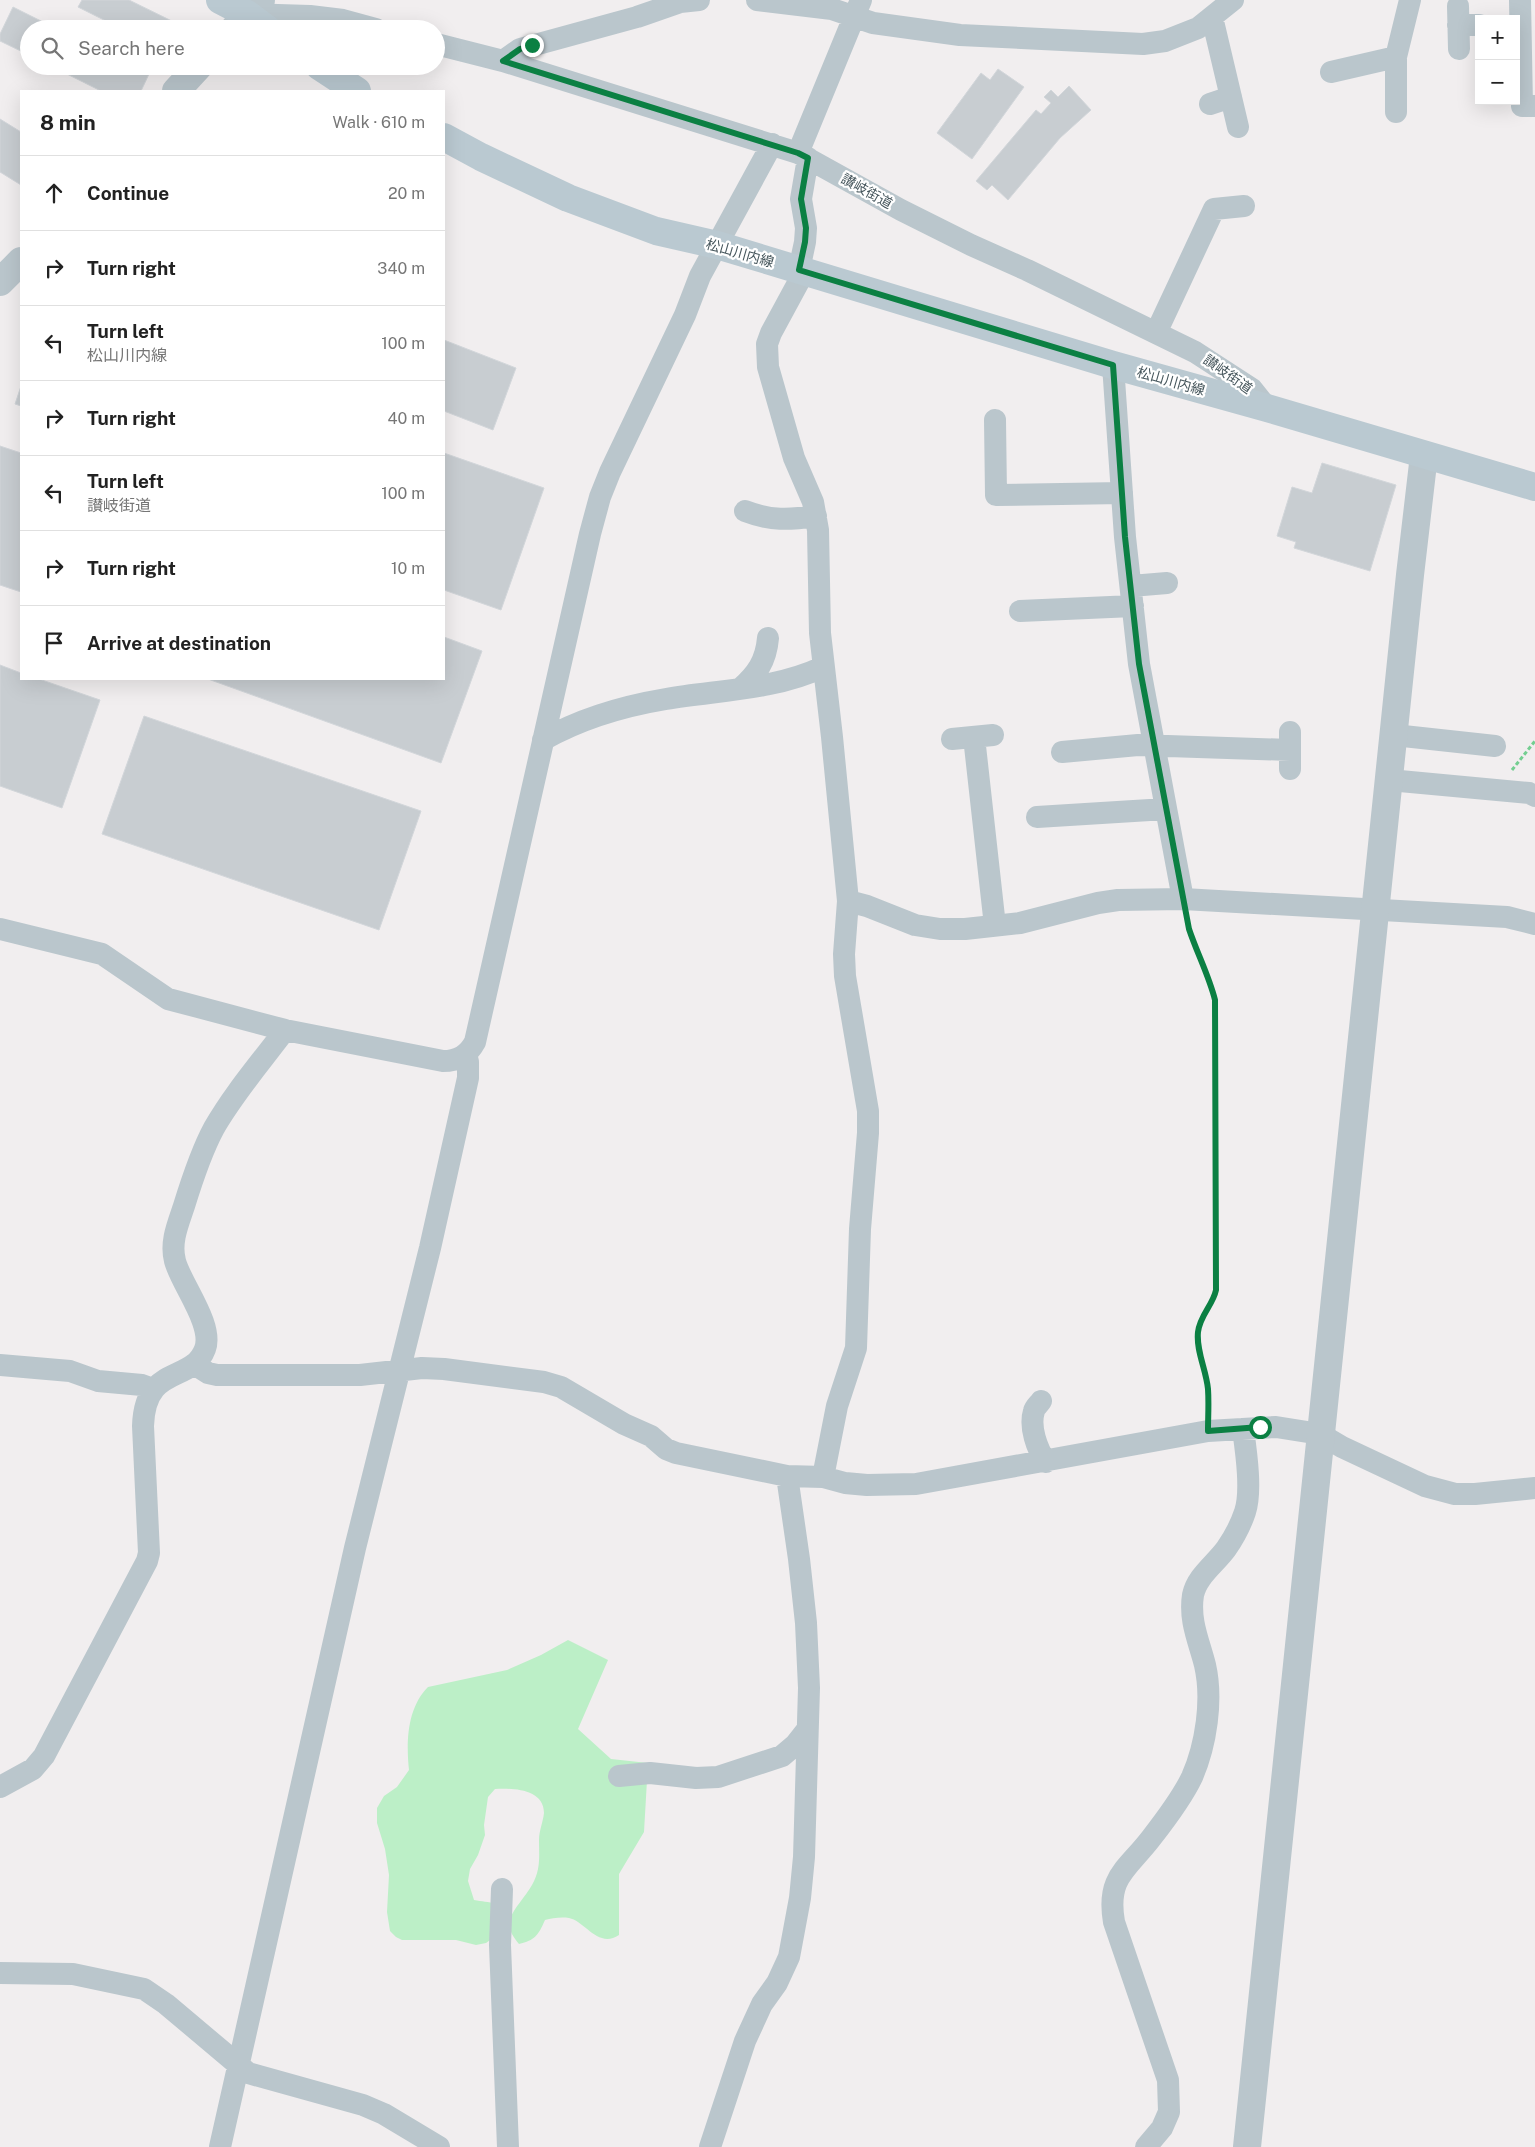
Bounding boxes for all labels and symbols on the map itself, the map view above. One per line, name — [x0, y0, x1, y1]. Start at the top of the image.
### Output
route end — [521, 34, 544, 57]
street label: 讃岐街道 — [839, 170, 895, 212]
street label: 松山川内線 — [704, 236, 776, 270]
street label: 讃岐街道 — [1200, 351, 1256, 397]
street label: 松山川内線 — [1135, 364, 1207, 398]
route start — [1249, 1416, 1272, 1439]

